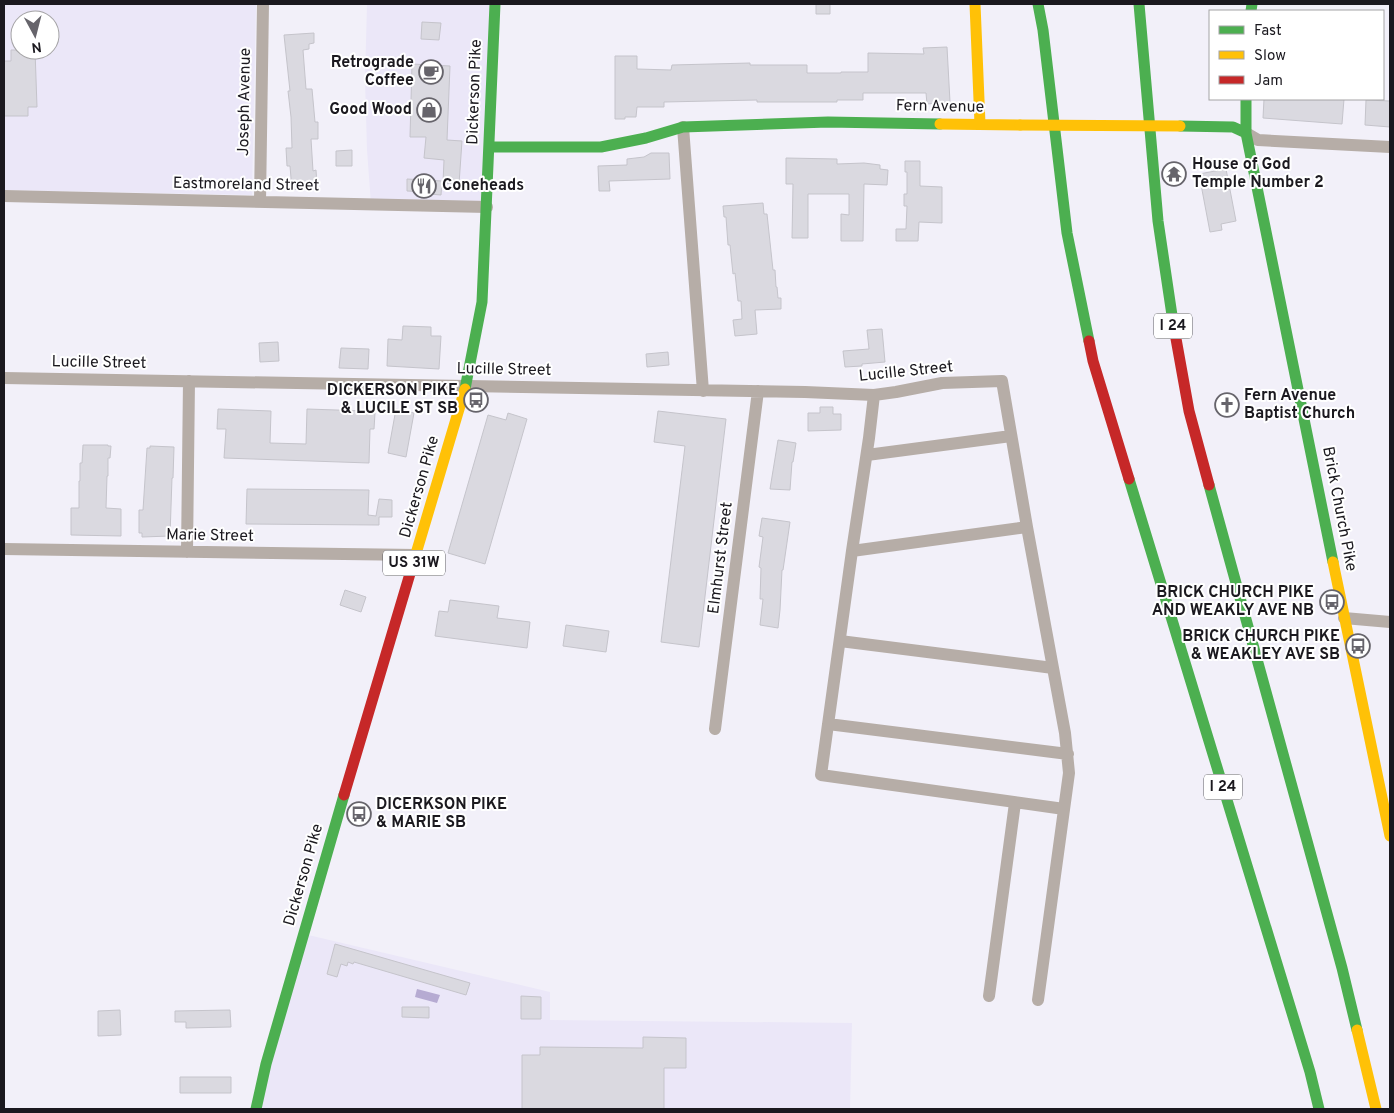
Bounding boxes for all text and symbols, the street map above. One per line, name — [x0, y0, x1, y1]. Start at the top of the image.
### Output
north arrow — [10, 10, 60, 60]
legend — [1209, 10, 1384, 100]
text: Fast — [1254, 22, 1282, 41]
text: N — [30, 37, 42, 55]
street label: Dickerson Pike — [463, 39, 487, 145]
text: Slow — [1254, 47, 1286, 66]
street label: Joseph Avenue — [234, 48, 256, 156]
place label: Retrograde Coffee — [331, 53, 414, 91]
cafe icon: Retrograde Coffee — [418, 59, 444, 85]
text: Jam — [1254, 72, 1283, 91]
street label: Fern Avenue — [896, 96, 984, 118]
shop icon: Good Wood — [416, 97, 442, 123]
place label: Good Wood — [329, 100, 412, 120]
place label: House of God Temple Number 2 — [1192, 155, 1324, 193]
temple icon: House of God Temple Number 2 — [1161, 161, 1187, 187]
restaurant icon: Coneheads — [411, 173, 437, 199]
street label: Eastmoreland Street — [173, 174, 319, 196]
place label: Coneheads — [442, 176, 524, 196]
road number: I 24 — [1154, 314, 1192, 338]
street label: Lucille Street — [51, 352, 147, 374]
street label: Lucille Street — [858, 357, 954, 387]
street label: Lucille Street — [456, 359, 552, 381]
place label: DICKERSON PIKE & LUCILE ST SB — [327, 381, 458, 419]
place label: Fern Avenue Baptist Church — [1244, 386, 1355, 424]
bus stop icon: DICKERSON PIKE & LUCILE ST SB — [463, 387, 489, 413]
church icon: Fern Avenue Baptist Church — [1214, 392, 1240, 418]
street label: Dickerson Pike — [396, 434, 444, 540]
street label: Brick Church Pike — [1317, 445, 1361, 573]
street label: Elmhurst Street — [704, 501, 738, 615]
street label: Marie Street — [166, 525, 254, 547]
road number: US 31W — [383, 550, 445, 576]
place label: BRICK CHURCH PIKE AND WEAKLY AVE NB — [1152, 583, 1314, 621]
bus stop icon: BRICK CHURCH PIKE AND WEAKLY AVE NB — [1319, 589, 1345, 615]
place label: BRICK CHURCH PIKE & WEAKLEY AVE SB — [1182, 627, 1340, 665]
bus stop icon: BRICK CHURCH PIKE & WEAKLEY AVE SB — [1345, 633, 1371, 659]
road number: I 24 — [1204, 774, 1242, 800]
place label: DICERKSON PIKE & MARIE SB — [376, 795, 507, 833]
bus stop icon: DICERKSON PIKE & MARIE SB — [346, 801, 372, 827]
street label: Dickerson Pike — [280, 822, 328, 928]

